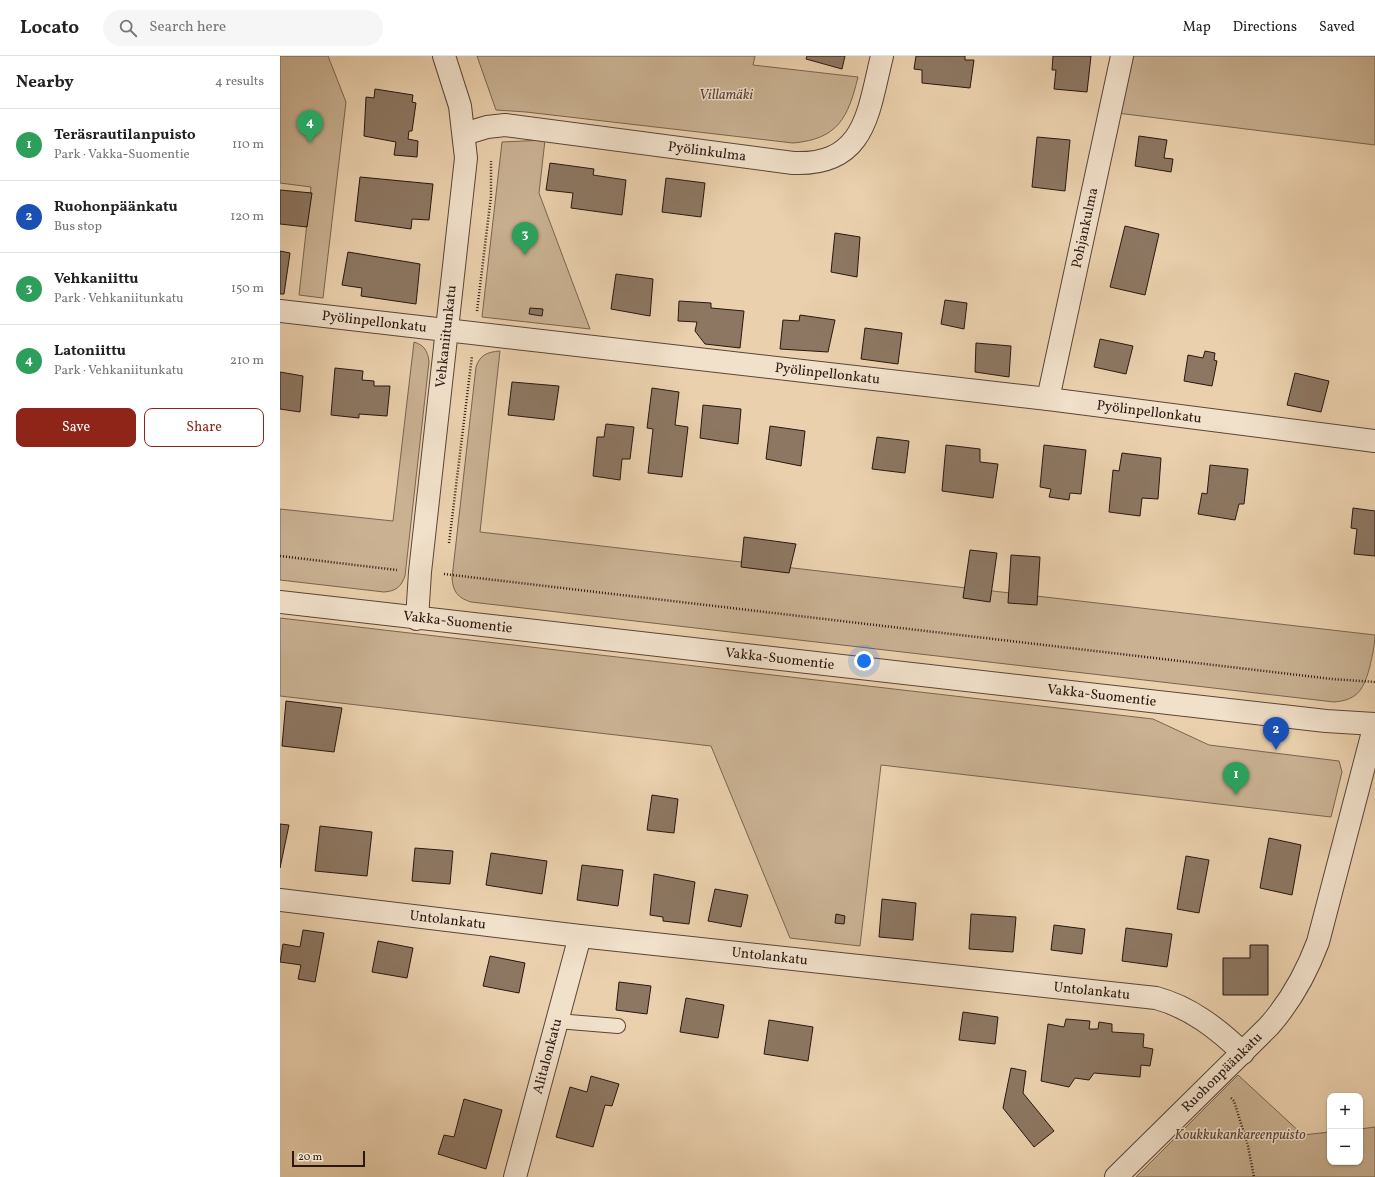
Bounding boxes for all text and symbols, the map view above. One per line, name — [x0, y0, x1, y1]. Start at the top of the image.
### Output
search box — [103, 10, 383, 46]
text: Locato — [20, 15, 79, 41]
icon: search — [117, 17, 139, 39]
text: Search here — [149, 17, 226, 38]
text: Map — [1183, 18, 1211, 37]
text: Directions — [1233, 18, 1297, 37]
text: Saved — [1319, 18, 1355, 37]
text: Nearby — [16, 71, 74, 94]
text: 4 results — [215, 73, 264, 91]
park label: Villamäki — [699, 86, 753, 105]
pin: 4 — [297, 110, 323, 143]
text: Teräsrautilanpuisto — [54, 125, 196, 146]
text: 1 — [26, 136, 32, 154]
text: 110 m — [232, 136, 264, 154]
street label: Pyölinkulma — [667, 137, 747, 166]
text: Park · Vakka-Suomentie — [54, 146, 190, 164]
street label: Pohjankulma — [1067, 186, 1103, 270]
text: Ruohonpäänkatu — [54, 197, 178, 218]
text: 2 — [26, 208, 32, 226]
text: 120 m — [230, 208, 264, 226]
text: Bus stop — [54, 218, 102, 236]
pin: 3 — [512, 222, 538, 255]
text: Vehkaniittu — [54, 269, 139, 290]
text: 3 — [26, 280, 32, 298]
text: 150 m — [231, 280, 264, 298]
street label: Vehkaniitunkatu — [431, 284, 461, 389]
text: Park · Vehkaniitunkatu — [54, 290, 184, 308]
street label: Pyölinpellonkatu — [321, 306, 428, 337]
text: Latoniittu — [54, 341, 126, 362]
text: 4 — [25, 352, 33, 370]
text: 210 m — [230, 352, 264, 370]
street label: Pyölinpellonkatu — [774, 358, 881, 389]
text: Park · Vehkaniitunkatu — [54, 362, 184, 380]
street label: Pyölinpellonkatu — [1095, 396, 1203, 428]
button: Save — [16, 408, 136, 447]
button: Share — [144, 408, 264, 447]
street label: Vakka-Suomentie — [402, 607, 514, 638]
street label: Vakka-Suomentie — [724, 643, 836, 675]
your location — [854, 651, 874, 671]
street label: Vakka-Suomentie — [1046, 680, 1158, 711]
pin: 2 — [1263, 717, 1289, 750]
pin: 1 — [1223, 762, 1249, 795]
street label: Untolankatu — [409, 906, 487, 934]
street label: Untolankatu — [731, 943, 809, 970]
street label: Untolankatu — [1053, 978, 1131, 1005]
street label: Alitalonkatu — [528, 1016, 567, 1096]
street label: Ruohonpäänkatu — [1177, 1028, 1267, 1117]
map controls — [1327, 1093, 1363, 1165]
button: + — [1327, 1093, 1363, 1129]
park label: Koukkukankareenpuisto — [1174, 1126, 1306, 1145]
button: − — [1327, 1129, 1363, 1165]
scale bar — [292, 1149, 365, 1168]
text: 20 m — [298, 1150, 322, 1165]

